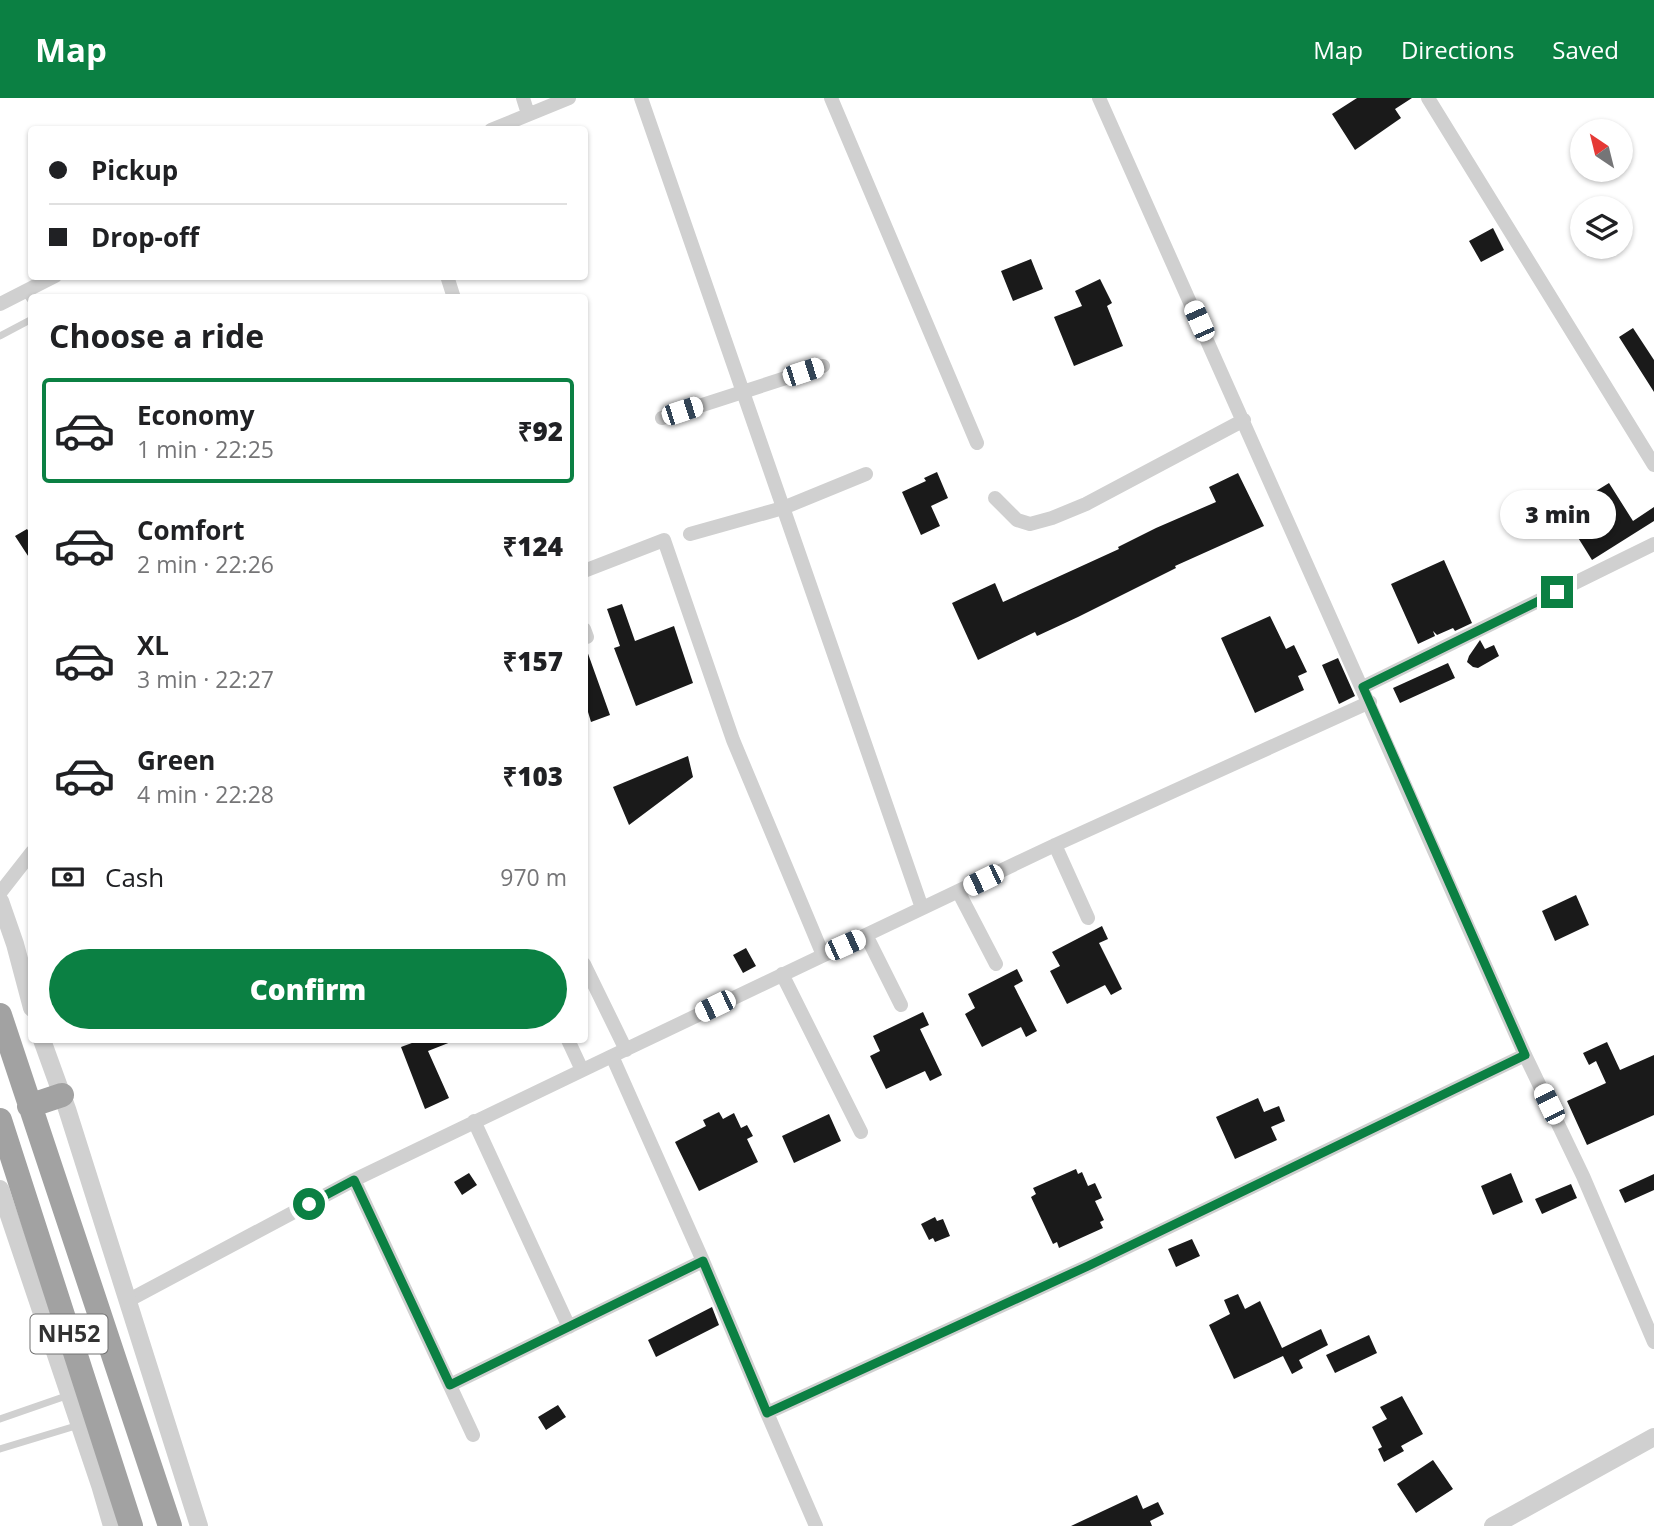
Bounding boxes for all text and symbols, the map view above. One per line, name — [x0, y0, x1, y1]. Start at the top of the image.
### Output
text: Map — [35, 27, 107, 72]
text: Map — [1313, 33, 1363, 66]
text: Directions — [1401, 33, 1514, 66]
text: Saved — [1552, 33, 1619, 66]
north arrow — [1570, 119, 1633, 182]
map controls — [1570, 119, 1633, 259]
text: Pickup — [91, 152, 178, 188]
button: layers — [1570, 196, 1633, 259]
text: Drop-off — [91, 219, 199, 255]
car — [1181, 298, 1218, 344]
text: Choose a ride — [49, 314, 264, 357]
car — [780, 356, 827, 388]
car — [659, 395, 706, 427]
text: Economy — [137, 397, 255, 433]
icon: car — [53, 399, 116, 462]
text: ₹92 — [518, 413, 563, 449]
text: 1 min · 22:25 — [137, 433, 274, 465]
callout: 3 min — [1499, 490, 1615, 540]
text: 3 min — [1525, 498, 1591, 530]
text: Comfort — [137, 512, 244, 548]
icon: car — [53, 514, 116, 577]
text: ₹124 — [502, 528, 563, 564]
text: 2 min · 22:26 — [137, 548, 274, 580]
route end — [1541, 576, 1573, 608]
text: XL — [137, 627, 169, 663]
icon: car — [53, 629, 116, 692]
text: ₹157 — [502, 643, 563, 679]
text: 3 min · 22:27 — [137, 663, 274, 695]
text: Green — [137, 742, 215, 778]
icon: car — [53, 744, 116, 807]
text: ₹103 — [502, 758, 563, 794]
text: 4 min · 22:28 — [137, 778, 274, 810]
icon: cash — [49, 858, 87, 896]
text: Cash — [105, 859, 164, 895]
text: 970 m — [500, 861, 567, 893]
car — [960, 861, 1007, 899]
car — [822, 927, 869, 963]
button: Confirm — [49, 949, 567, 1029]
car — [692, 987, 739, 1025]
car — [1531, 1081, 1568, 1127]
route start — [293, 1188, 325, 1220]
road number: NH52 — [31, 1315, 108, 1354]

